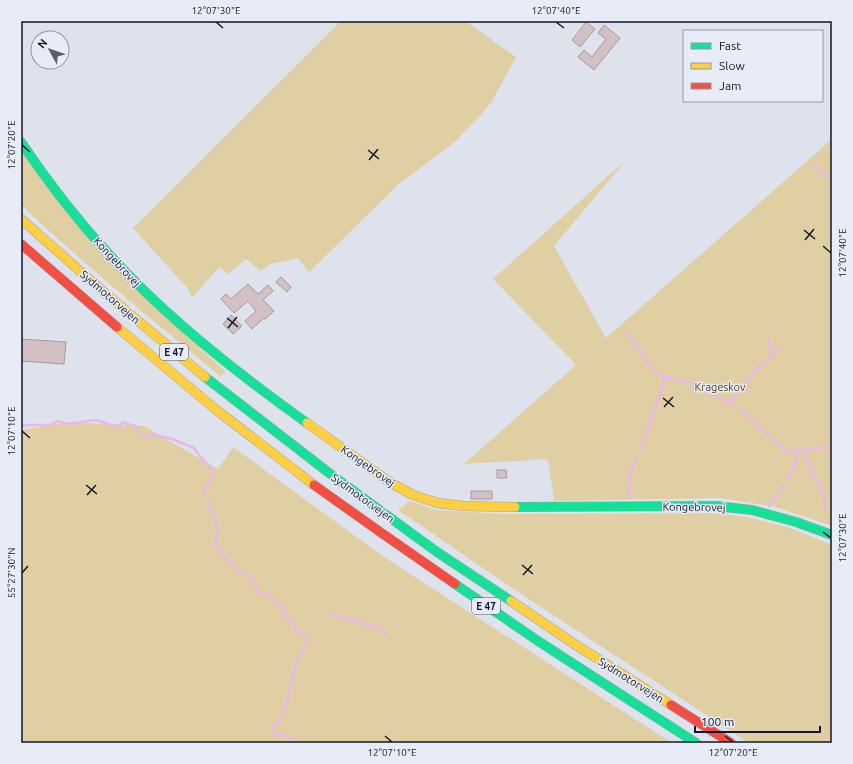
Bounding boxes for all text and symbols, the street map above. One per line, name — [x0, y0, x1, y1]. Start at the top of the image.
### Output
text: 12°07'30"E — [191, 5, 241, 16]
text: 12°07'40"E — [531, 5, 581, 16]
north arrow — [30, 30, 70, 70]
legend — [683, 30, 823, 102]
text: N — [35, 37, 50, 51]
text: Fast — [719, 39, 741, 52]
text: Slow — [719, 59, 745, 72]
text: Jam — [719, 79, 741, 92]
text: 12°07'20"E — [6, 120, 17, 170]
text: 12°07'40"E — [837, 228, 848, 278]
street label: Kongebrovej — [91, 235, 143, 289]
street label: Sydmotorvejen — [78, 268, 142, 326]
road number: E 47 — [160, 344, 188, 360]
park label: Krageskov — [695, 381, 746, 393]
text: 12°07'10"E — [6, 406, 17, 456]
street label: Kongebrovej — [339, 443, 397, 489]
street label: Sydmotorvejen — [329, 471, 397, 525]
street label: Kongebrovej — [663, 500, 725, 514]
text: 12°07'30"E — [837, 513, 848, 563]
text: 55°27'30"N — [6, 548, 17, 598]
road number: E 47 — [472, 598, 500, 614]
street label: Sydmotorvejen — [596, 655, 666, 705]
scale bar — [695, 708, 820, 734]
text: 100 m — [701, 715, 734, 728]
text: 12°07'10"E — [367, 747, 417, 758]
text: 12°07'20"E — [708, 747, 758, 758]

